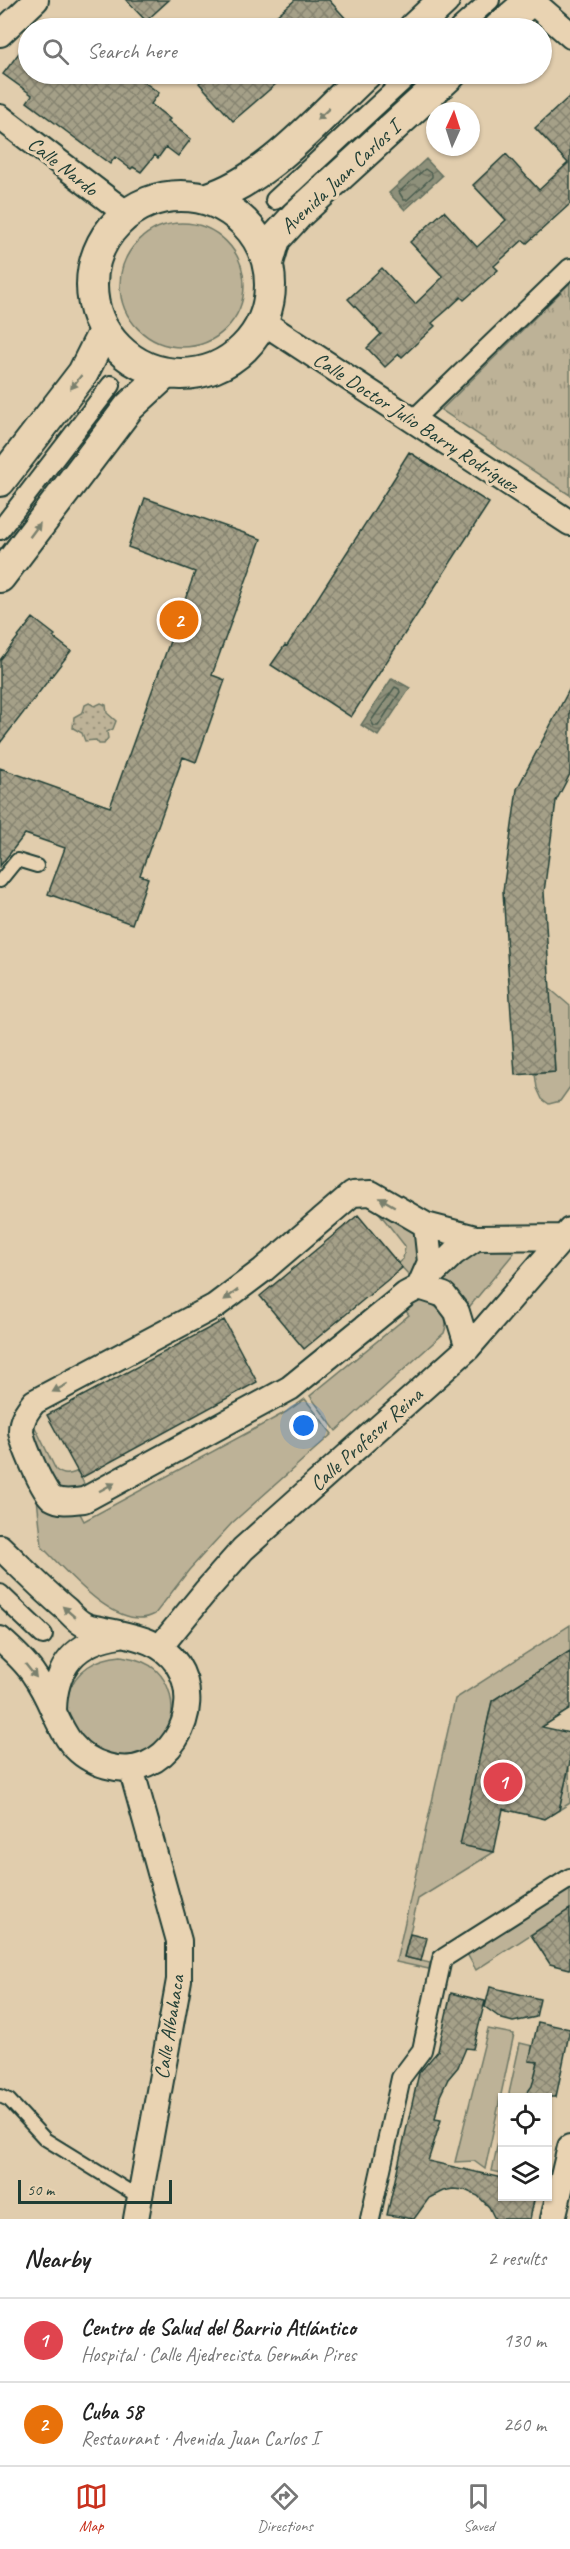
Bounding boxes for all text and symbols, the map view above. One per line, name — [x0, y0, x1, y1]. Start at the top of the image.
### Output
search box — [18, 18, 552, 84]
icon: search — [39, 35, 72, 68]
text: Search here — [87, 37, 177, 65]
north arrow — [426, 102, 480, 156]
one-way arrow — [317, 106, 331, 120]
street label: Avenida Juan Carlos I — [275, 112, 409, 239]
street label: Calle Nardo — [23, 131, 104, 202]
street label: Calle Doctor Julio Barry Rodríguez — [309, 346, 525, 499]
one-way arrow — [70, 373, 82, 389]
one-way arrow — [29, 522, 42, 538]
pin: 2 — [160, 598, 198, 642]
one-way arrow — [379, 1197, 395, 1208]
one-way arrow — [223, 1288, 238, 1300]
street label: Calle Profesor Reina — [304, 1381, 429, 1496]
one-way arrow — [51, 1383, 68, 1393]
your location — [289, 1411, 318, 1440]
one-way arrow — [98, 1482, 115, 1492]
one-way arrow — [62, 1605, 77, 1619]
one-way arrow — [24, 1664, 36, 1679]
pin: 1 — [484, 1760, 522, 1804]
street label: Calle Albahaca — [148, 1972, 190, 2081]
map controls — [498, 2093, 552, 2201]
button: locate — [498, 2093, 552, 2147]
button: layers — [498, 2147, 552, 2201]
scale bar — [18, 2177, 172, 2204]
text: 50 m — [27, 2180, 54, 2200]
text: Nearby — [24, 2242, 89, 2275]
text: 2 results — [487, 2246, 546, 2271]
text: Centro de Salud del Barrio Atlántico — [81, 2314, 356, 2342]
text: 1 — [39, 2328, 48, 2353]
text: 130 m — [503, 2328, 546, 2353]
text: Hospital · Calle Ajedrecista Germán Pires — [81, 2342, 356, 2367]
text: Cuba 58 — [81, 2398, 143, 2426]
text: 2 — [39, 2412, 48, 2437]
text: 260 m — [503, 2412, 546, 2437]
text: Restaurant · Avenida Juan Carlos I — [81, 2426, 319, 2451]
tab: Map — [75, 2480, 108, 2536]
tab: Directions — [257, 2480, 313, 2536]
tab: Saved — [462, 2480, 495, 2536]

